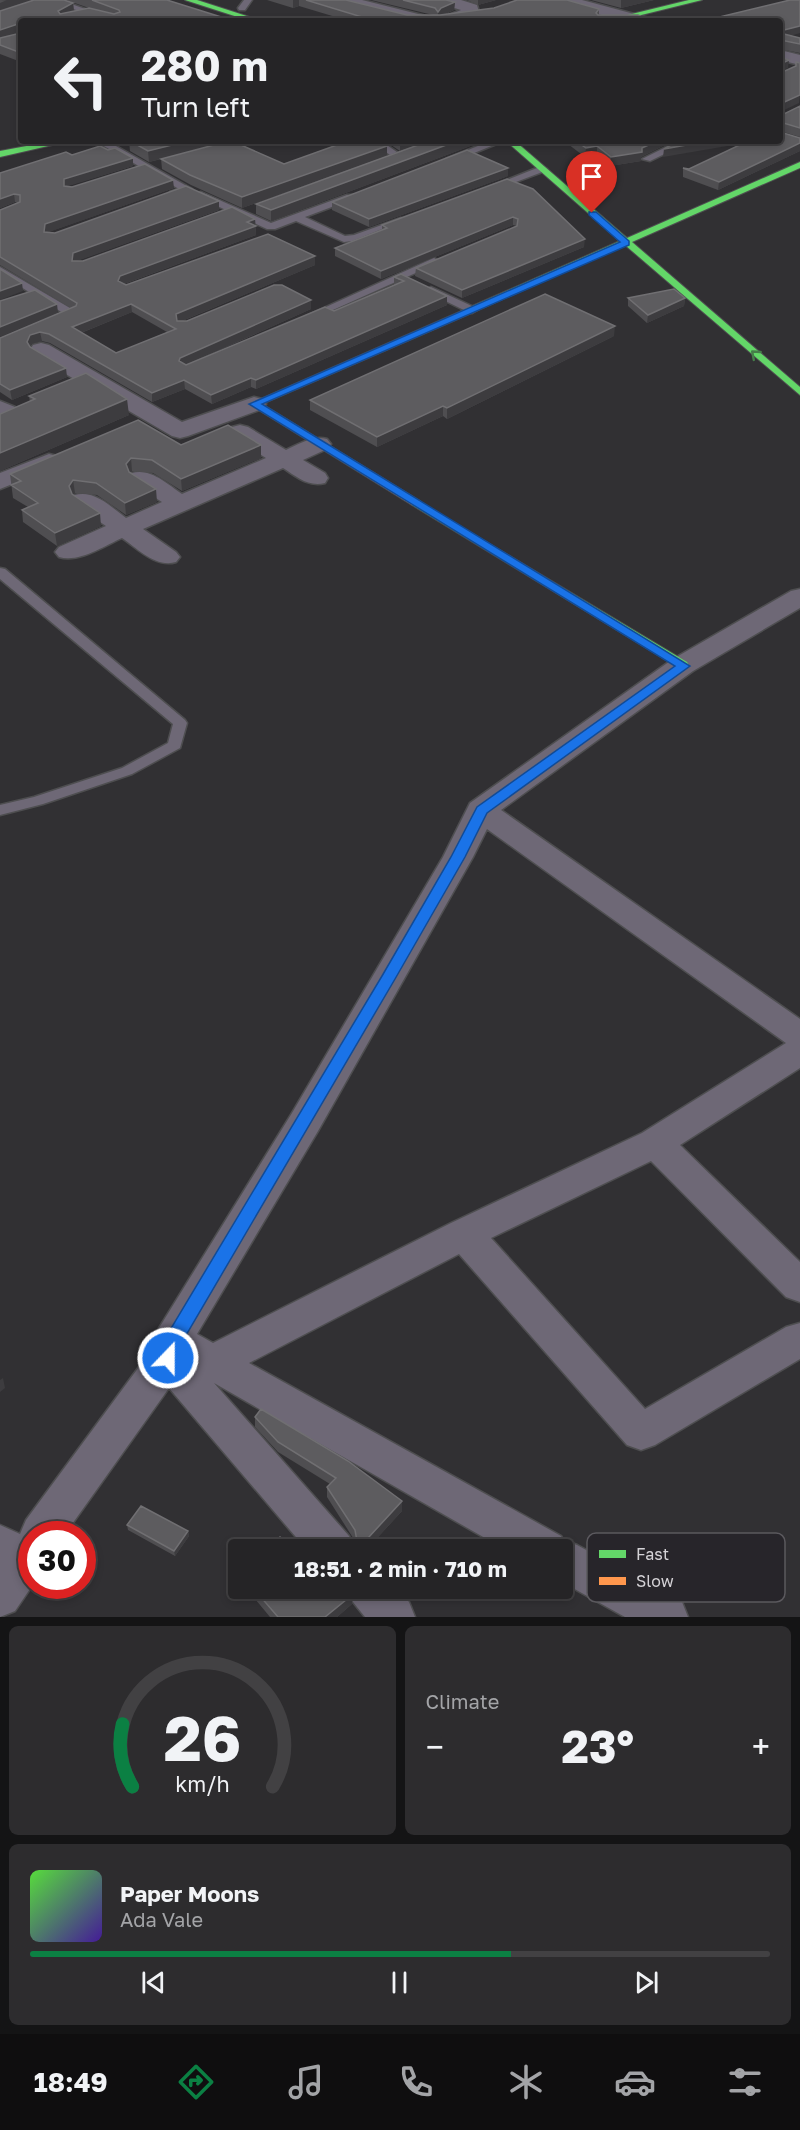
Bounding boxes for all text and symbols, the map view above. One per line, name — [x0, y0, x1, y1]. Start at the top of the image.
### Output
text: 280 m — [141, 40, 268, 90]
icon: left — [42, 42, 120, 120]
text: Turn left — [141, 91, 250, 123]
pin — [566, 151, 617, 213]
icon: arrive — [575, 160, 608, 193]
one-way arrow — [751, 350, 762, 361]
position arrow — [136, 1326, 200, 1390]
speed limit sign: 30 — [18, 1521, 96, 1599]
legend — [587, 1533, 785, 1602]
text: Fast — [636, 1544, 669, 1564]
text: 18:51 · 2 min · 710 m — [294, 1555, 507, 1582]
text: Slow — [636, 1571, 674, 1591]
text: Climate — [426, 1689, 499, 1713]
text: 26 — [163, 1700, 241, 1775]
text: 23° — [562, 1719, 634, 1773]
text: − — [426, 1727, 444, 1766]
text: + — [752, 1727, 770, 1766]
text: km/h — [175, 1772, 230, 1798]
text: Paper Moons — [120, 1880, 259, 1907]
text: Ada Vale — [120, 1907, 203, 1931]
icon: previous — [137, 1966, 170, 1999]
icon: pause — [383, 1966, 416, 1999]
icon: next — [630, 1966, 663, 1999]
icon: directions — [175, 2061, 217, 2103]
icon: music — [285, 2061, 327, 2103]
icon: phone — [395, 2061, 437, 2103]
icon: climate — [505, 2061, 547, 2103]
icon: car — [614, 2061, 656, 2103]
icon: filters — [724, 2061, 766, 2103]
text: 18:49 — [34, 2066, 108, 2098]

